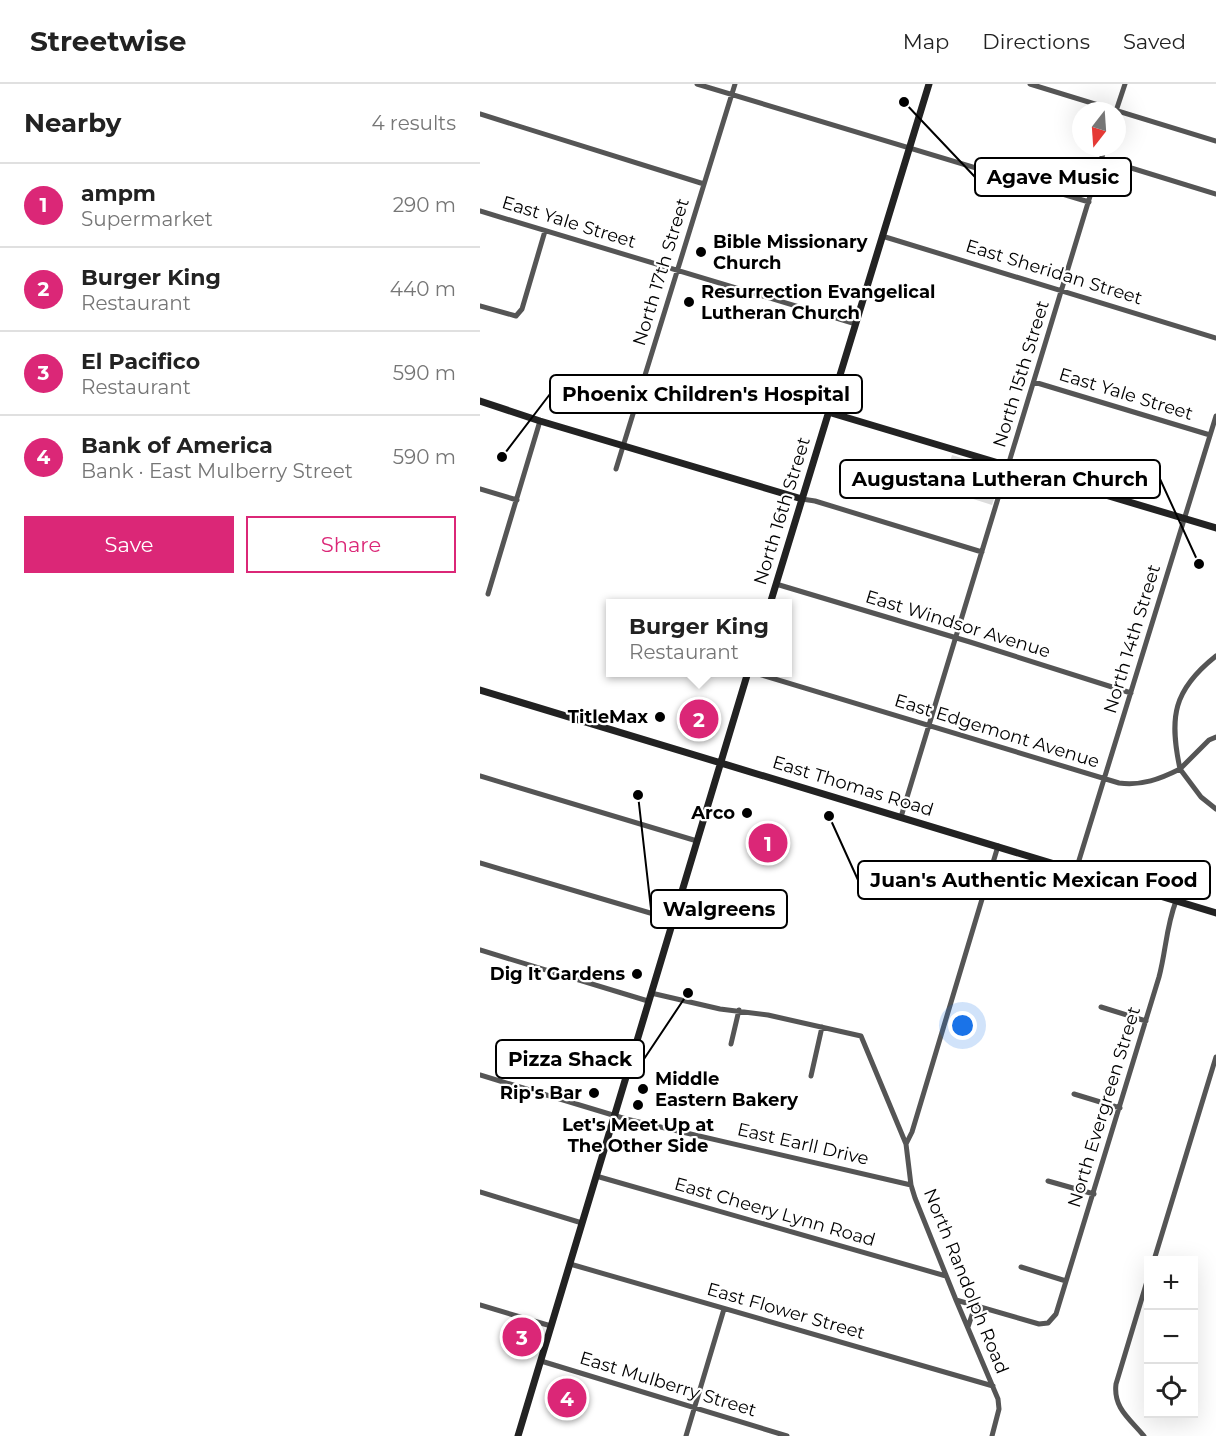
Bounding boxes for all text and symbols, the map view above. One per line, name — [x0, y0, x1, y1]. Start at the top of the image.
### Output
text: Streetwise — [30, 24, 186, 58]
text: Map — [903, 29, 949, 54]
text: Directions — [982, 29, 1090, 54]
text: Saved — [1123, 29, 1186, 54]
north arrow — [1072, 102, 1126, 156]
text: Nearby — [24, 107, 121, 139]
text: 4 results — [371, 111, 456, 135]
callout: Agave Music — [975, 158, 1131, 196]
text: Agave Music — [986, 165, 1119, 189]
text: ampm — [81, 180, 156, 207]
street label: East Yale Street — [499, 191, 639, 253]
text: 1 — [40, 193, 47, 217]
text: 290 m — [393, 193, 456, 217]
street label: North 17th Street — [628, 196, 694, 348]
text: Supermarket — [81, 207, 213, 231]
place label: Bible Missionary Church — [713, 231, 868, 274]
street label: East Sheridan Street — [963, 235, 1145, 309]
marker: Bible Missionary Church — [694, 245, 708, 259]
text: Burger King — [81, 264, 221, 291]
text: 2 — [38, 277, 49, 301]
text: 440 m — [390, 277, 456, 301]
place label: Resurrection Evangelical Lutheran Church — [701, 281, 935, 324]
text: Restaurant — [81, 291, 191, 315]
marker: Resurrection Evangelical Lutheran Church — [682, 295, 696, 309]
street label: North 15th Street — [988, 298, 1054, 450]
text: El Pacifico — [81, 348, 200, 375]
text: 3 — [38, 361, 49, 385]
text: 590 m — [393, 361, 456, 385]
street label: East Yale Street — [1056, 363, 1196, 425]
text: Restaurant — [81, 375, 191, 399]
callout: Phoenix Children's Hospital — [550, 375, 862, 413]
text: Phoenix Children's Hospital — [562, 382, 850, 406]
text: Bank of America — [81, 432, 273, 459]
street label: North 16th Street — [749, 434, 815, 588]
text: 4 — [37, 445, 50, 469]
text: 590 m — [393, 445, 456, 469]
text: Bank · East Mulberry Street — [81, 459, 353, 483]
callout: Augustana Lutheran Church — [840, 460, 1160, 498]
text: Augustana Lutheran Church — [851, 467, 1148, 491]
button: Save — [24, 516, 234, 573]
button: Share — [246, 516, 456, 573]
street label: North 14th Street — [1099, 562, 1165, 716]
street label: East Windsor Avenue — [863, 585, 1053, 663]
popup — [606, 599, 792, 677]
text: Burger King — [629, 613, 769, 640]
text: Restaurant — [629, 640, 739, 664]
street label: East Edgemont Avenue — [892, 689, 1102, 773]
pin: 2 — [680, 696, 718, 742]
place label: TitleMax — [568, 706, 648, 728]
marker: TitleMax — [653, 710, 667, 724]
street label: East Thomas Road — [770, 751, 936, 821]
place label: Arco — [690, 802, 735, 824]
marker: Arco — [740, 806, 754, 820]
pin: 1 — [748, 820, 788, 866]
callout: Juan's Authentic Mexican Food — [858, 861, 1210, 899]
text: Juan's Authentic Mexican Food — [869, 868, 1198, 892]
callout: Walgreens — [651, 890, 787, 928]
text: Walgreens — [663, 897, 776, 921]
place label: Dig It Gardens — [490, 963, 625, 985]
marker: Dig It Gardens — [630, 967, 644, 981]
street label: North Evergreen Street — [1063, 1004, 1145, 1210]
your location — [948, 1011, 977, 1040]
callout: Pizza Shack — [496, 1040, 644, 1078]
text: Pizza Shack — [508, 1047, 633, 1071]
place label: Middle Eastern Bakery — [655, 1068, 798, 1111]
place label: Rip's Bar — [500, 1082, 582, 1104]
marker: Middle Eastern Bakery — [636, 1082, 650, 1096]
marker: Rip's Bar — [587, 1086, 601, 1100]
marker: Let's Meet Up at The Other Side — [631, 1098, 645, 1112]
place label: Let's Meet Up at The Other Side — [562, 1114, 714, 1157]
street label: East Earll Drive — [735, 1118, 871, 1170]
street label: East Cheery Lynn Road — [672, 1173, 878, 1251]
street label: North Randolph Road — [919, 1185, 1013, 1377]
map controls — [1144, 1256, 1198, 1418]
button: + — [1144, 1256, 1198, 1310]
street label: East Flower Street — [704, 1278, 868, 1344]
button: − — [1144, 1310, 1198, 1364]
pin: 3 — [502, 1314, 542, 1360]
street label: East Mulberry Street — [577, 1347, 759, 1421]
button: locate — [1144, 1364, 1198, 1418]
pin: 4 — [548, 1376, 586, 1420]

